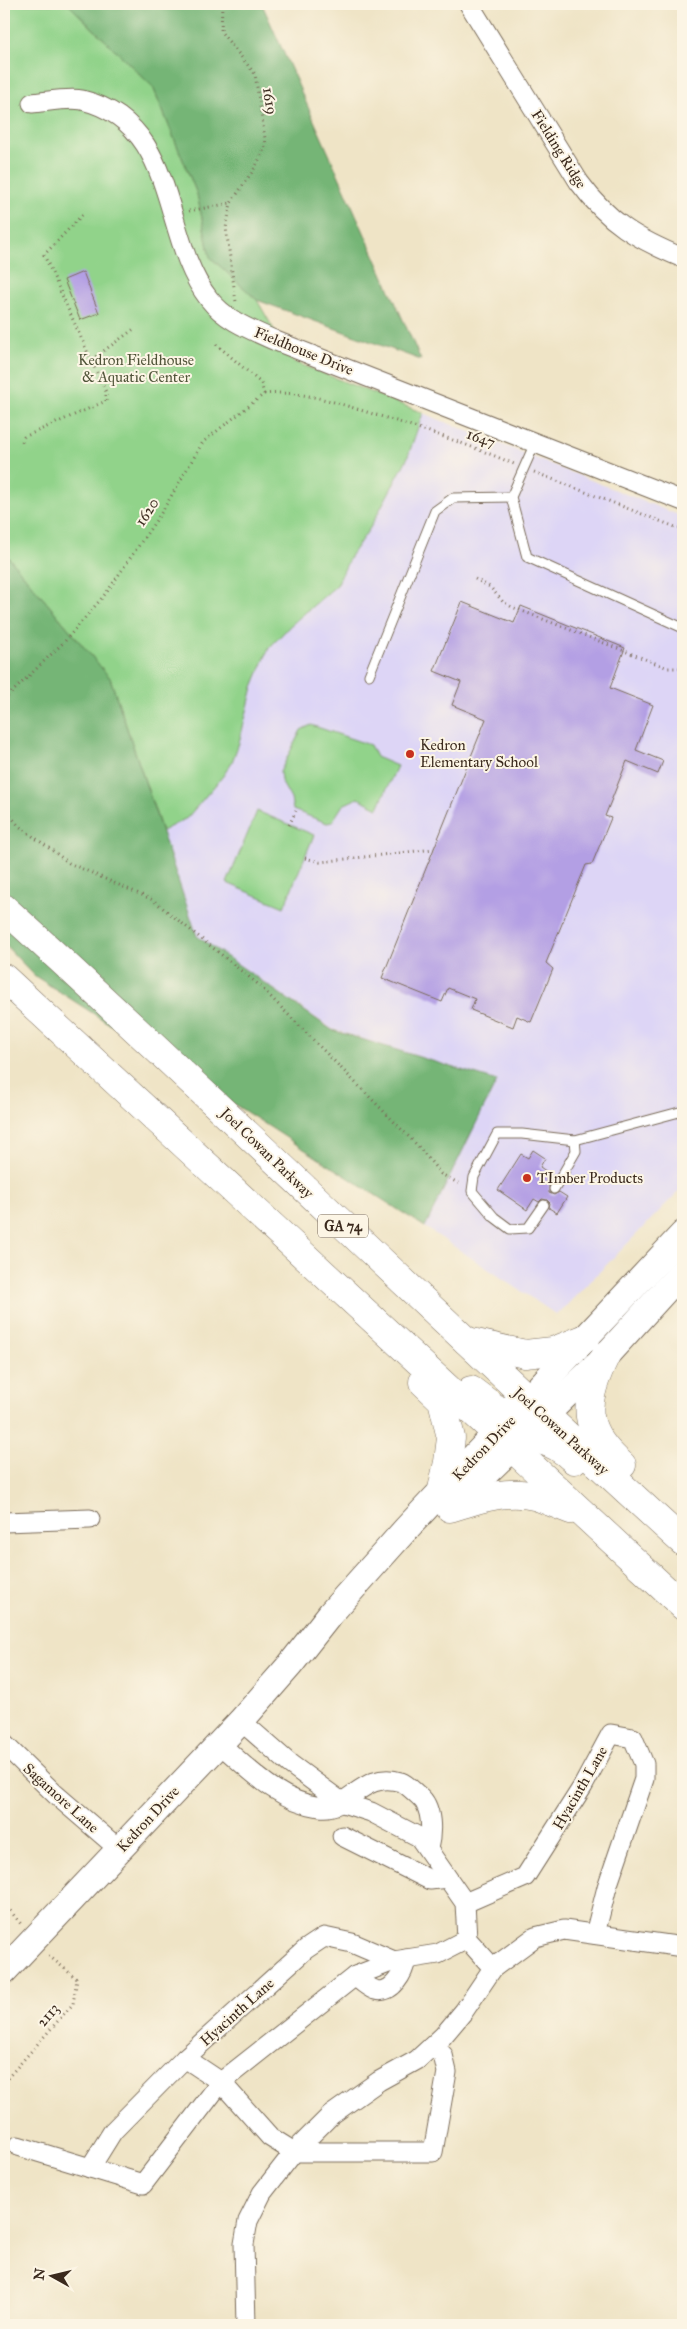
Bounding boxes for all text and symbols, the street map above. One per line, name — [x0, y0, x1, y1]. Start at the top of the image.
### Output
street label: 1619 — [259, 86, 281, 116]
street label: Fielding Ridge — [528, 106, 590, 192]
street label: Fieldhouse Drive — [252, 323, 356, 379]
park label: Kedron Fieldhouse & Aquatic Center — [78, 351, 194, 387]
street label: 1647 — [464, 425, 498, 451]
street label: 1620 — [131, 495, 163, 529]
place label: Kedron Elementary School — [420, 736, 539, 771]
marker: Kedron Elementary School — [404, 748, 416, 760]
street label: Joel Cowan Parkway — [215, 1103, 318, 1203]
place label: TImber Products — [537, 1169, 643, 1187]
marker: TImber Products — [521, 1172, 533, 1184]
road number: GA 74 — [318, 1214, 368, 1238]
street label: Joel Cowan Parkway — [507, 1382, 613, 1480]
street label: Kedron Drive — [449, 1412, 519, 1484]
street label: Hyacinth Lane — [549, 1743, 611, 1833]
street label: Sagamore Lane — [20, 1759, 102, 1837]
street label: Kedron Drive — [113, 1782, 183, 1856]
street label: Hyacinth Lane — [196, 1974, 278, 2050]
street label: 2113 — [33, 2000, 63, 2030]
north arrow — [28, 2252, 78, 2302]
text: N — [30, 2267, 49, 2281]

